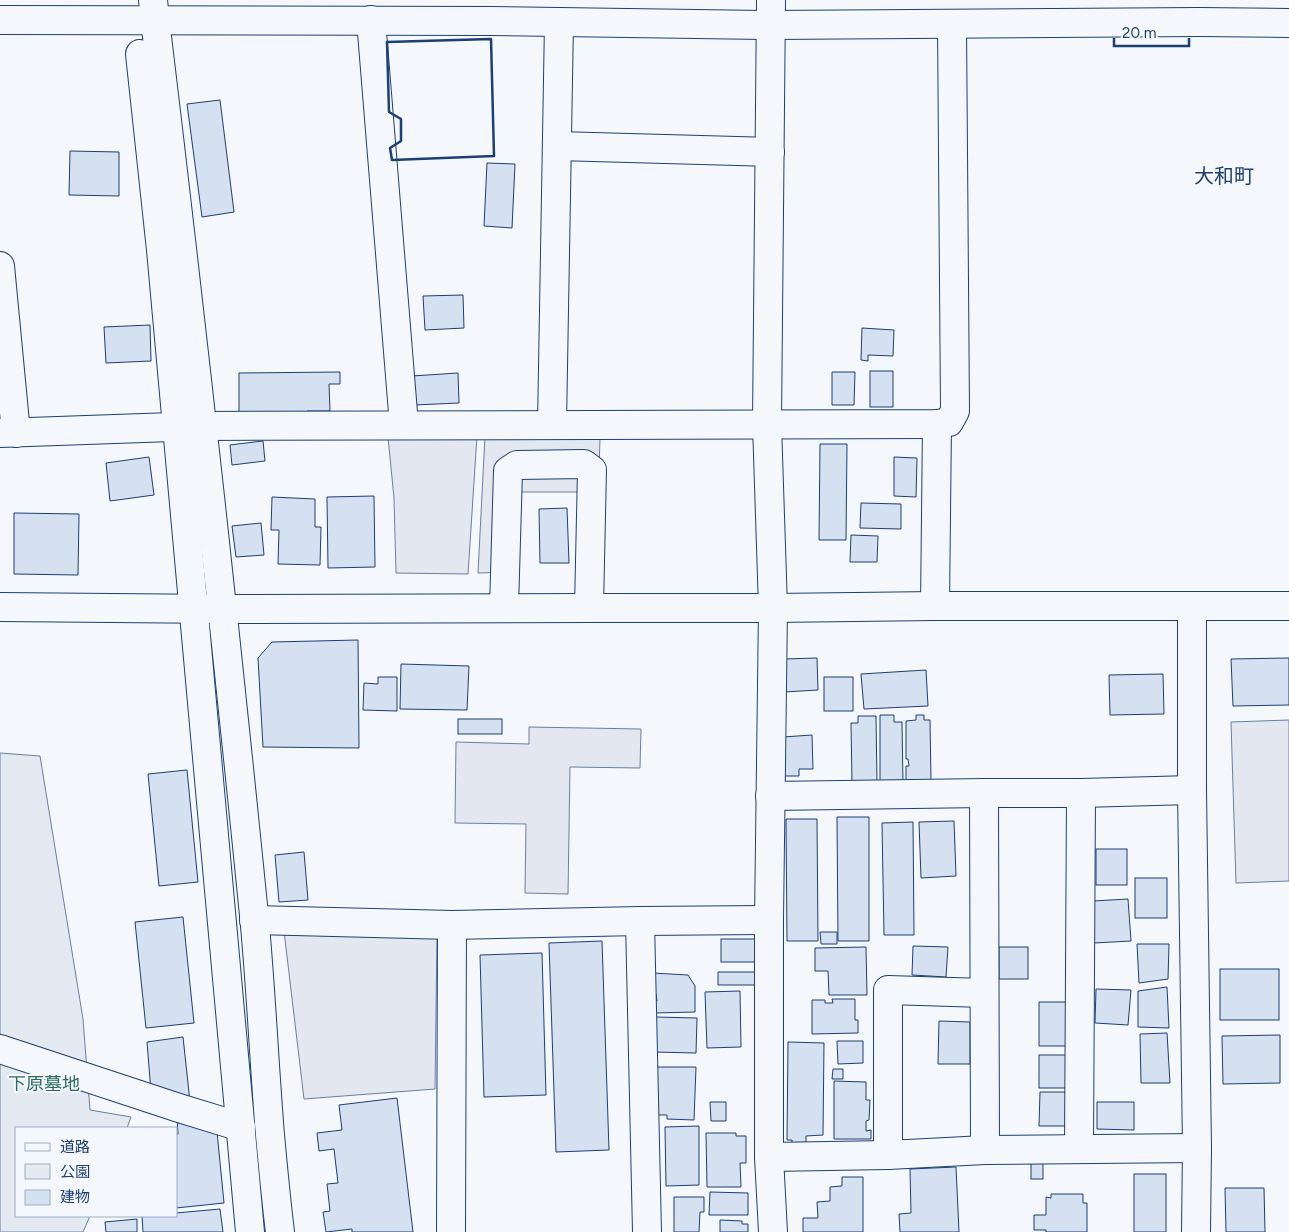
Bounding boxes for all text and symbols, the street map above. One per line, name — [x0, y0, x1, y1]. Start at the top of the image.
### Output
scale bar — [1114, 15, 1189, 47]
text: 20 m — [1122, 24, 1156, 42]
district label: 大和町 — [1194, 164, 1254, 188]
park label: 下原墓地 — [8, 1073, 80, 1095]
legend — [15, 1127, 178, 1217]
text: 道路 — [60, 1138, 90, 1156]
text: 公園 — [60, 1163, 90, 1181]
text: 建物 — [60, 1188, 90, 1206]

